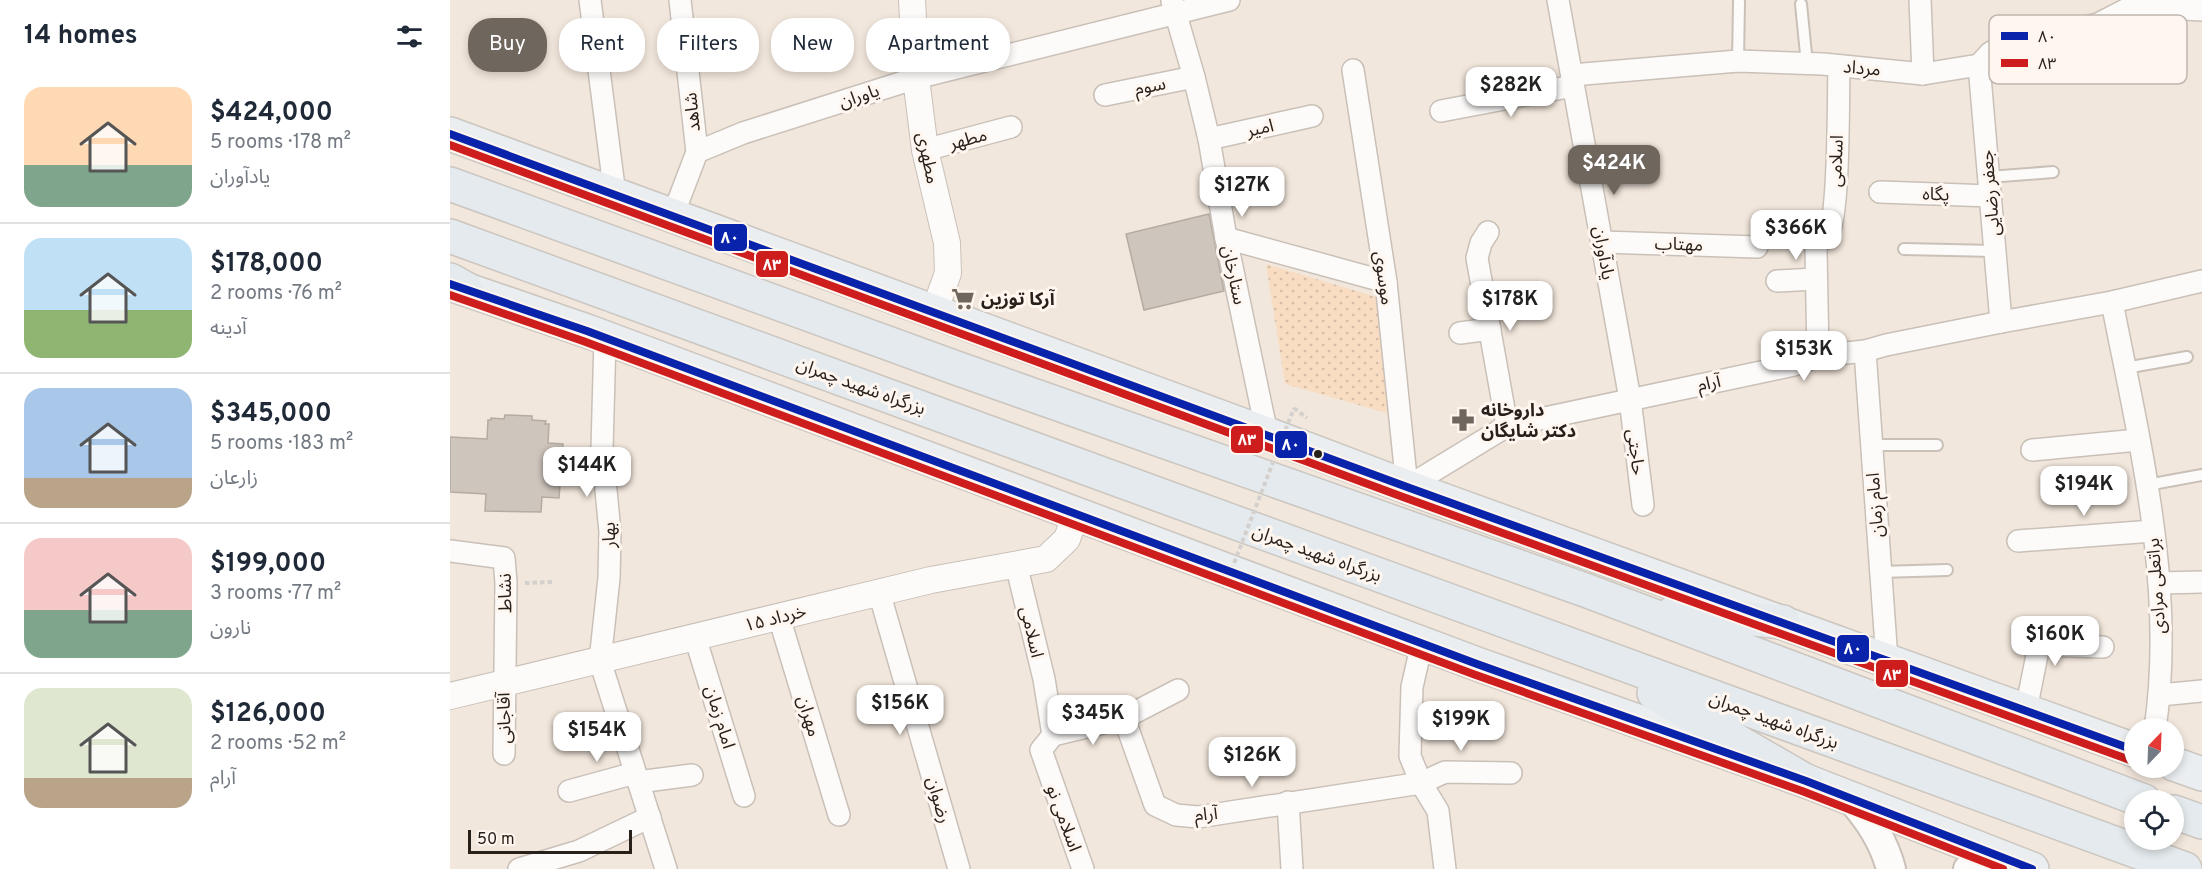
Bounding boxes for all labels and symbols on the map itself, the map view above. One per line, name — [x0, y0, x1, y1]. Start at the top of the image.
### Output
legend — [1989, 15, 2187, 84]
text: ۸۰ — [2038, 28, 2056, 48]
text: ۸۳ — [2038, 55, 2056, 75]
street label: مرداد — [1842, 56, 1882, 83]
pin: $282K — [1469, 67, 1553, 118]
street label: سوم — [1133, 73, 1168, 103]
street label: یاوران — [836, 80, 883, 115]
street label: شاهد — [680, 91, 707, 133]
street label: امیر — [1243, 115, 1276, 144]
street label: مطهر — [946, 124, 990, 157]
street label: مطهری — [910, 130, 943, 186]
street label: اسلامی — [1825, 135, 1850, 187]
pin: $424K — [1572, 145, 1656, 196]
street label: جعفر رضایی — [1976, 149, 2007, 237]
pin: $127K — [1200, 167, 1284, 218]
street label: پگاه — [1922, 184, 1950, 207]
pin: $366K — [1754, 210, 1838, 261]
line badge: ۸۰ — [713, 223, 748, 252]
street label: یادآوران — [1586, 225, 1619, 282]
text: ۸۰ — [721, 229, 739, 249]
street label: مهتاب — [1654, 233, 1704, 258]
street label: ستارخان — [1215, 244, 1250, 307]
line badge: ۸۳ — [755, 250, 789, 278]
street label: موسوی — [1367, 250, 1398, 307]
text: ۸۳ — [763, 256, 781, 276]
pin: $178K — [1468, 281, 1552, 332]
supermarket icon: آرکا توزین — [950, 286, 976, 312]
place label: آرکا توزین — [981, 288, 1056, 312]
pin: $153K — [1762, 331, 1846, 382]
street label: بزرگراه شهید چمران — [793, 353, 928, 421]
street label: آرام — [1695, 371, 1724, 399]
place label: داروخانه دکتر شایگان — [1481, 400, 1576, 444]
pharmacy icon: داروخانه دکتر شایگان — [1450, 407, 1476, 433]
line badge: ۸۳ — [1230, 425, 1264, 454]
street label: حاجتی — [1620, 428, 1649, 477]
line badge: ۸۰ — [1274, 430, 1308, 459]
text: ۸۳ — [1238, 431, 1256, 451]
text: ۸۰ — [1282, 436, 1300, 456]
pin: $144K — [545, 447, 629, 498]
unlabelled marker — [1312, 448, 1324, 460]
pin: $194K — [2042, 466, 2126, 517]
street label: امام زمان — [1863, 472, 1891, 538]
street label: بزرگراه شهید چمران — [1249, 520, 1384, 588]
street label: بهار — [599, 522, 622, 549]
street label: براتعلی مرادی — [2143, 537, 2172, 635]
street label: نشاط — [495, 573, 518, 613]
street label: ۱۵ خرداد — [742, 601, 809, 638]
street label: اسلامی — [1013, 604, 1048, 660]
pin: $160K — [2013, 616, 2097, 667]
line badge: ۸۰ — [1836, 634, 1870, 663]
text: ۸۰ — [1844, 640, 1862, 660]
line badge: ۸۳ — [1875, 659, 1909, 688]
text: ۸۳ — [1883, 666, 1901, 686]
street label: امام زمان — [697, 683, 739, 752]
pin: $156K — [858, 685, 942, 736]
street label: بزرگراه شهید چمران — [1706, 687, 1841, 755]
street label: آقاجانی — [494, 691, 517, 744]
street label: مهران — [790, 693, 825, 740]
pin: $345K — [1051, 695, 1135, 746]
pin: $199K — [1419, 701, 1503, 752]
pin: $154K — [555, 712, 639, 763]
north arrow — [2124, 718, 2184, 778]
pin: $126K — [1210, 737, 1294, 788]
street label: رضوان — [920, 774, 955, 826]
street label: اسلامی نو — [1040, 782, 1085, 855]
street label: آرام — [1193, 803, 1220, 829]
scale bar — [468, 827, 632, 854]

